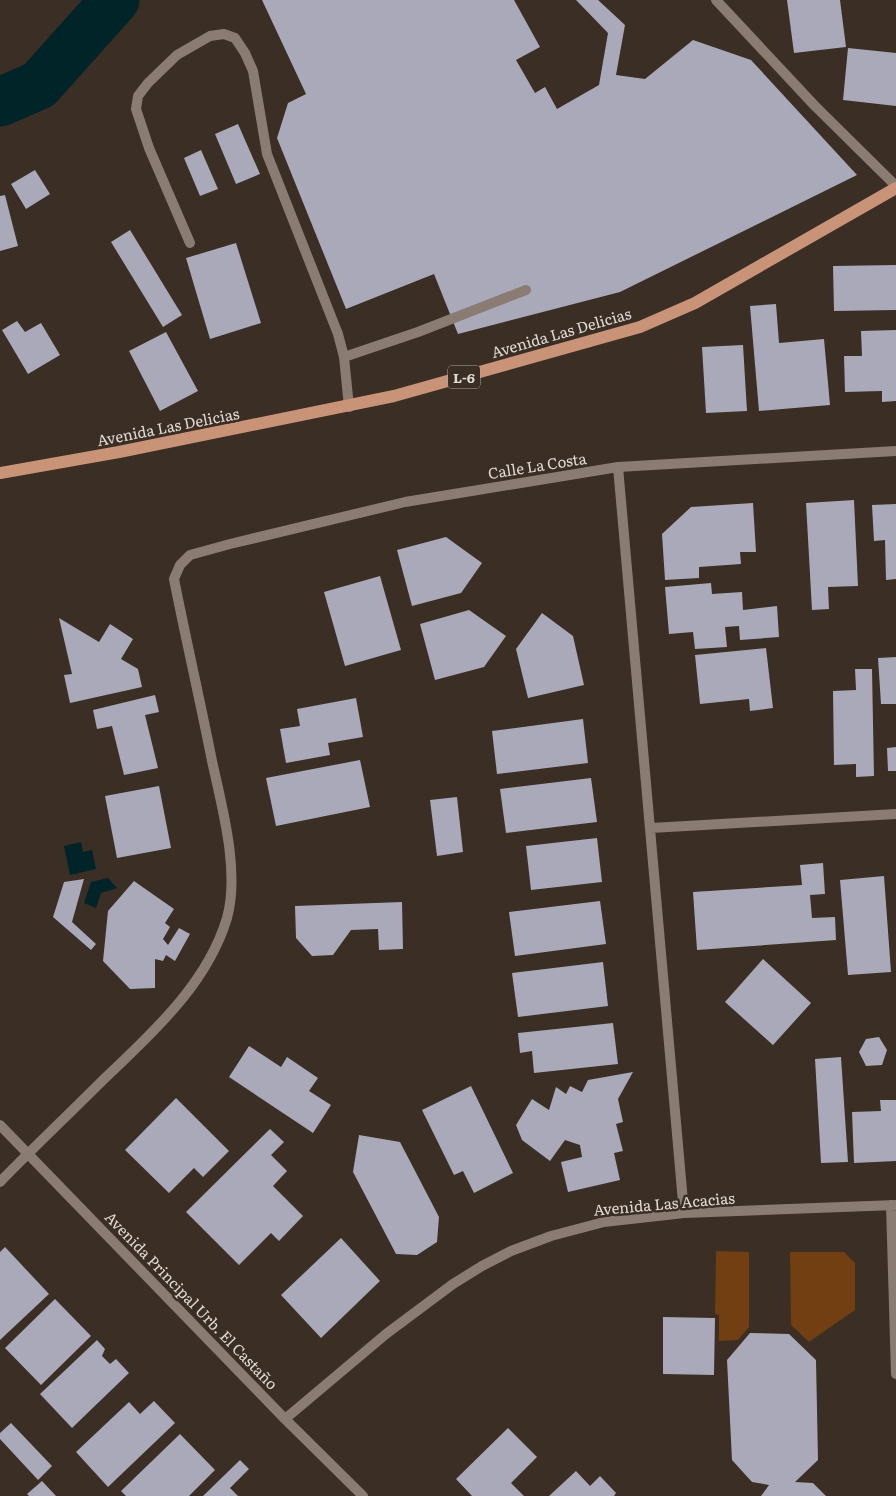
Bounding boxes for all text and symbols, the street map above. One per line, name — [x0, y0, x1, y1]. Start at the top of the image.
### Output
street label: Avenida Las Delicias — [488, 301, 634, 363]
road number: L-6 — [448, 366, 480, 388]
street label: Avenida Las Delicias — [95, 401, 241, 451]
street label: Calle La Costa — [486, 446, 589, 484]
street label: Avenida Las Acacias — [592, 1185, 736, 1221]
street label: Avenida Principal Urb. El Castaño — [100, 1206, 284, 1395]

